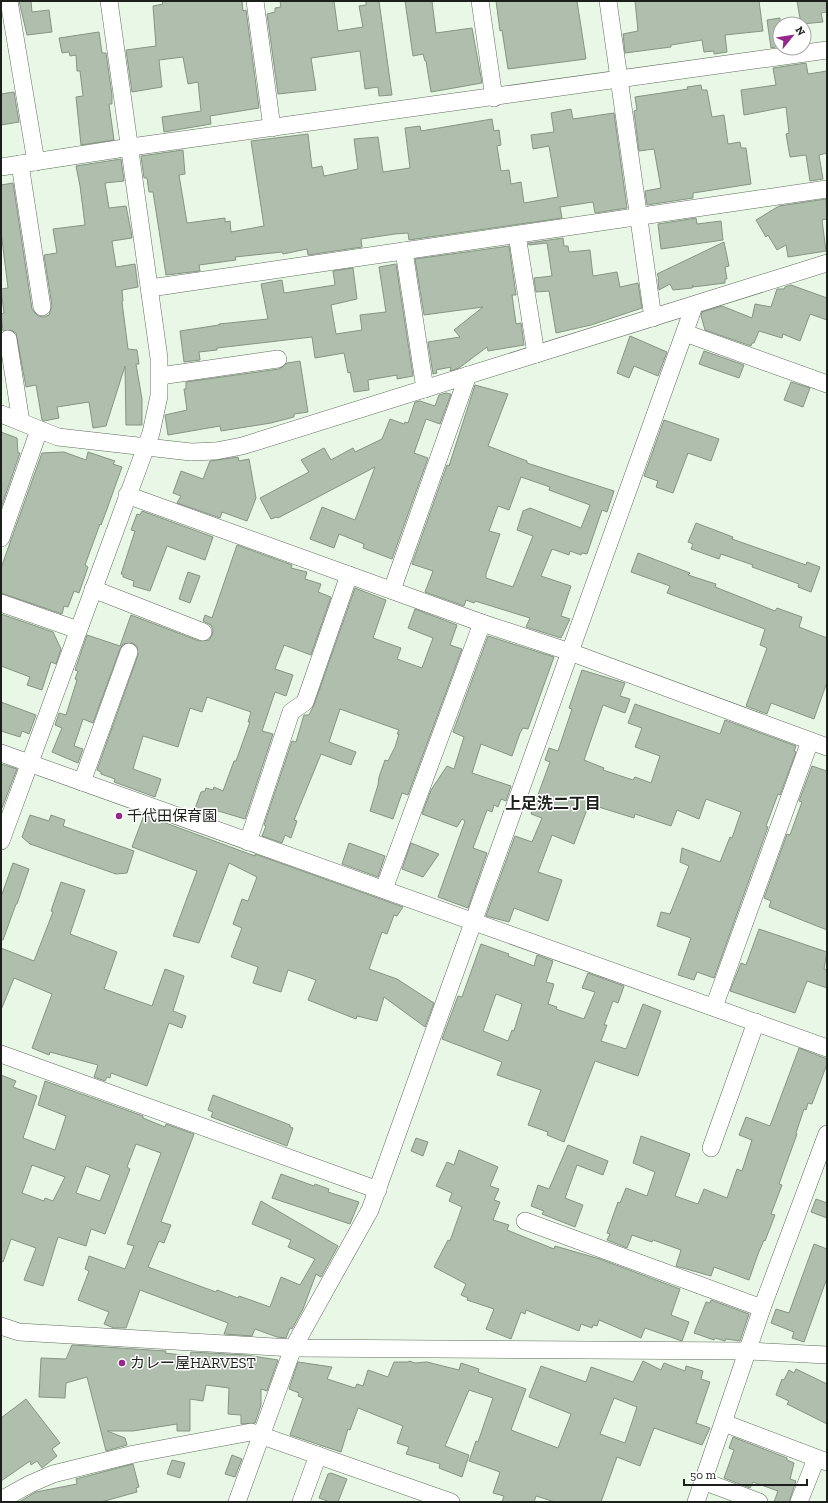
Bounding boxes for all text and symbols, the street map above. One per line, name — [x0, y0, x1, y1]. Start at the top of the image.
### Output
north arrow — [772, 16, 812, 56]
text: N — [793, 24, 808, 39]
district label: 上足洗二丁目 — [505, 794, 601, 813]
place label: 千代田保育園 — [127, 807, 217, 825]
marker: 千代田保育園 — [114, 811, 124, 821]
place label: カレー屋HARVEST — [130, 1354, 256, 1372]
marker: カレー屋HARVEST — [117, 1358, 127, 1368]
scale bar — [684, 1461, 807, 1487]
text: 50 m — [690, 1468, 717, 1482]

